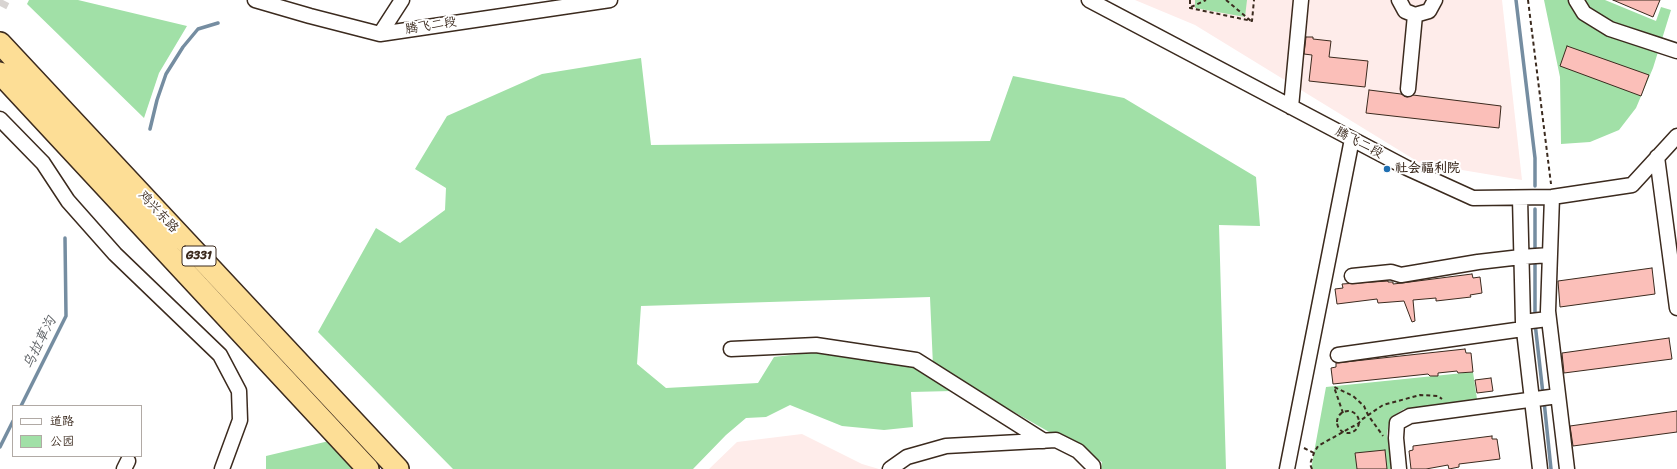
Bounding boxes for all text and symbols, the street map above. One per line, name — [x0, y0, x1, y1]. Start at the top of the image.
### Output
street label: 腾飞二段 — [404, 14, 458, 38]
street label: 腾飞二段 — [1332, 124, 1386, 162]
place label: 社会福利院 — [1395, 161, 1460, 177]
marker: 社会福利院 — [1382, 164, 1392, 174]
street label: 鸡兴东路 — [135, 188, 181, 236]
road number: G331 — [182, 246, 216, 266]
water label: 乌拉草沟 — [20, 314, 60, 372]
legend — [12, 405, 142, 457]
text: 道路 — [50, 410, 74, 432]
text: 公园 — [50, 430, 74, 452]

